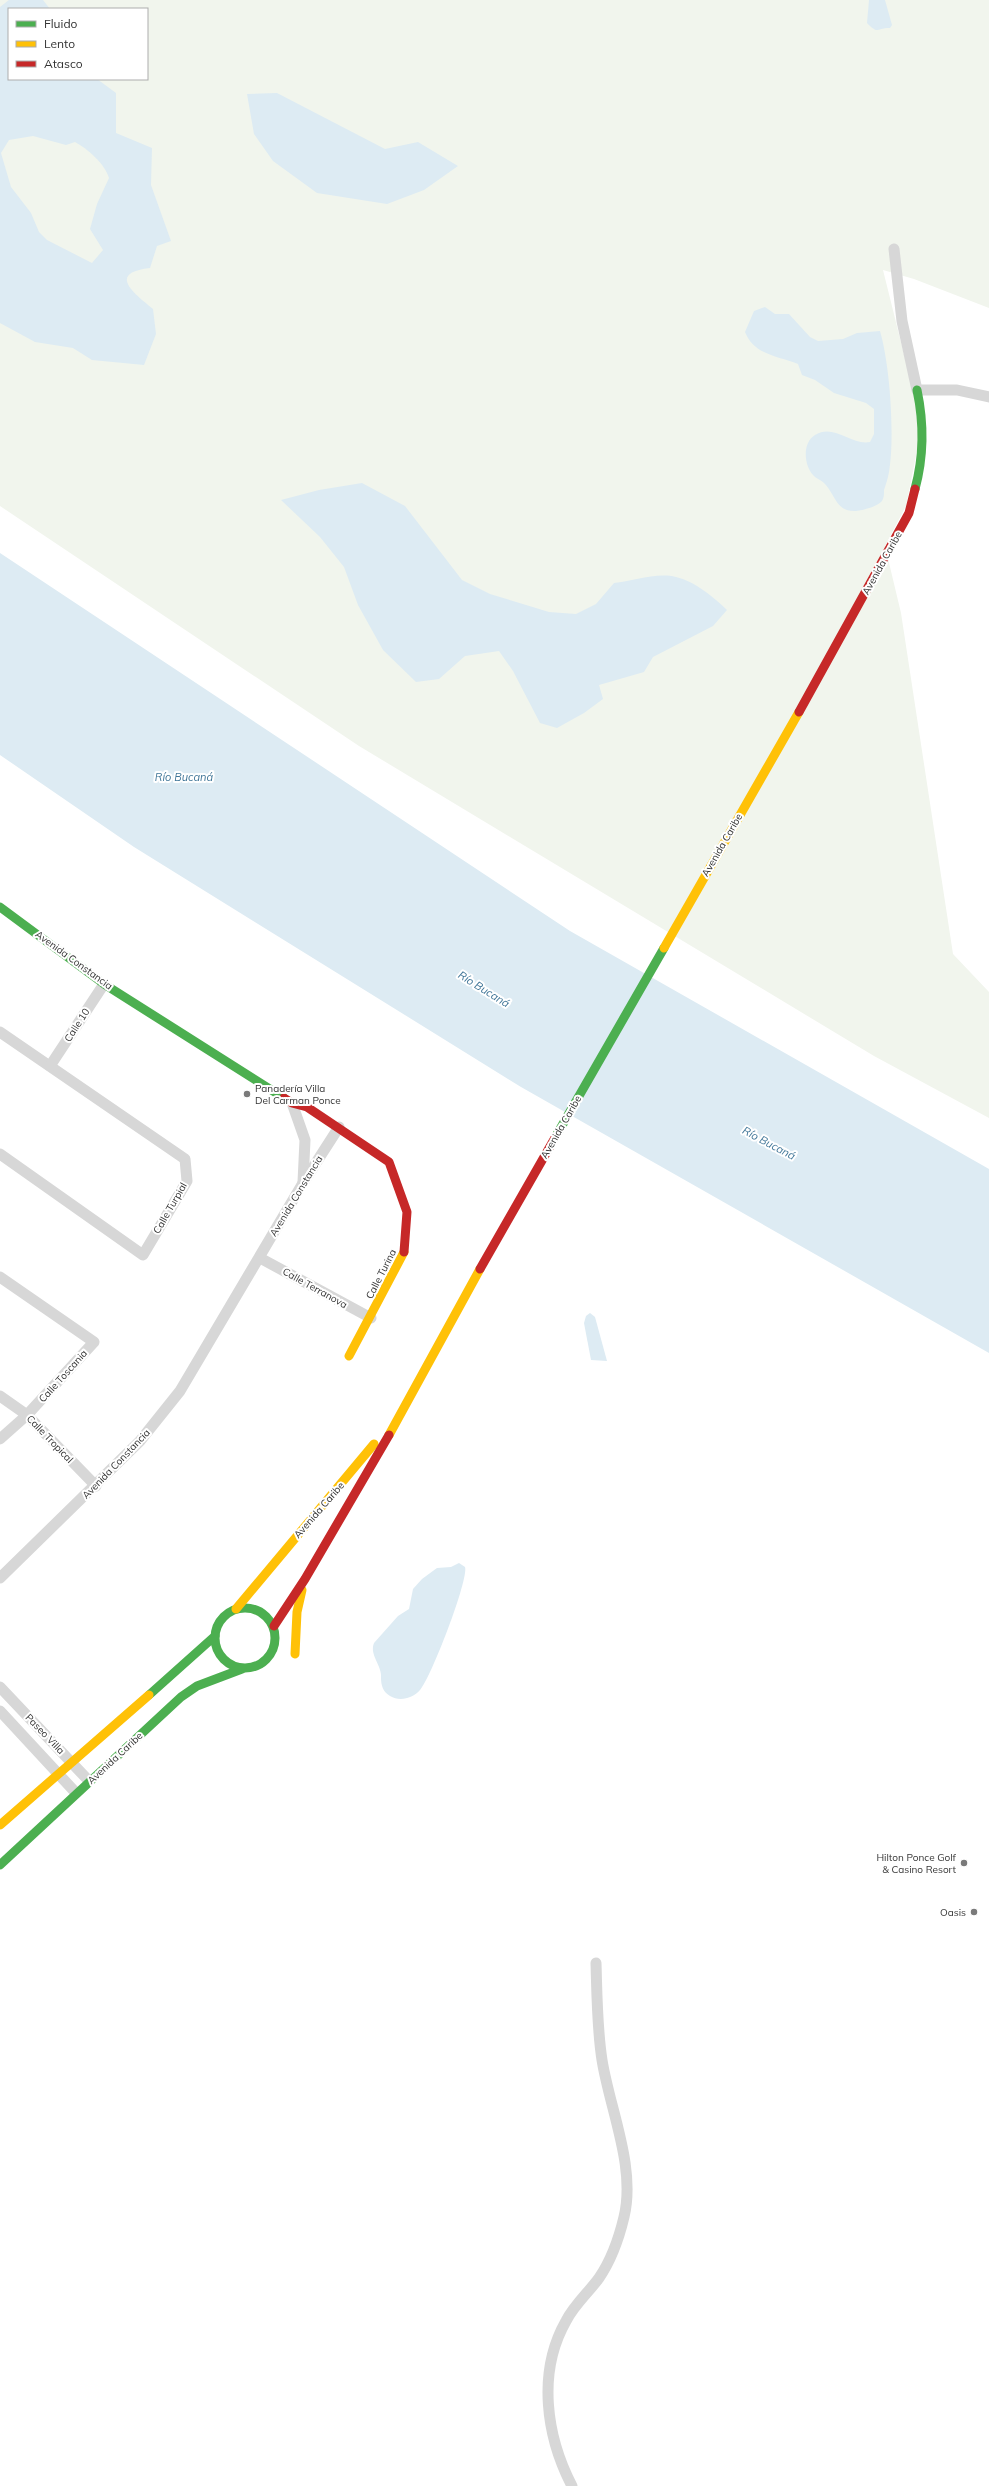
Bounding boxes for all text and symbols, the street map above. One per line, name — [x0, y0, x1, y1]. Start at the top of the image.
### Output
legend — [8, 8, 148, 80]
text: Fluido — [44, 16, 78, 31]
text: Lento — [44, 36, 75, 51]
text: Atasco — [44, 56, 83, 71]
street label: Avenida Caribe — [859, 529, 905, 597]
water label: Río Bucaná — [155, 770, 214, 784]
street label: Avenida Caribe — [699, 811, 745, 879]
street label: Avenida Constancia — [33, 928, 115, 992]
water label: Río Bucaná — [456, 968, 513, 1011]
street label: Calle 10 — [61, 1006, 93, 1044]
place label: Panadería Villa Del Carman Ponce — [255, 1082, 341, 1107]
marker: Panadería Villa Del Carman Ponce — [242, 1089, 252, 1099]
street label: Avenida Caribe — [538, 1093, 584, 1161]
water label: Río Bucaná — [740, 1123, 798, 1163]
street label: Avenida Constancia — [267, 1153, 325, 1239]
street label: Calle Turpial — [150, 1180, 190, 1236]
street label: Calle Turina — [363, 1247, 399, 1301]
street label: Calle Terranova — [280, 1265, 350, 1311]
street label: Calle Toscania — [36, 1347, 90, 1405]
street label: Calle Tropical — [24, 1412, 76, 1466]
street label: Avenida Constancia — [79, 1426, 153, 1502]
street label: Avenida Caribe — [291, 1479, 347, 1541]
street label: Paseo Villa — [23, 1711, 67, 1757]
street label: Avenida Caribe — [85, 1729, 145, 1787]
place label: Hilton Ponce Golf & Casino Resort — [876, 1851, 957, 1876]
marker: Hilton Ponce Golf & Casino Resort — [959, 1858, 969, 1868]
place label: Oasis — [940, 1906, 966, 1919]
marker: Oasis — [969, 1907, 979, 1917]

